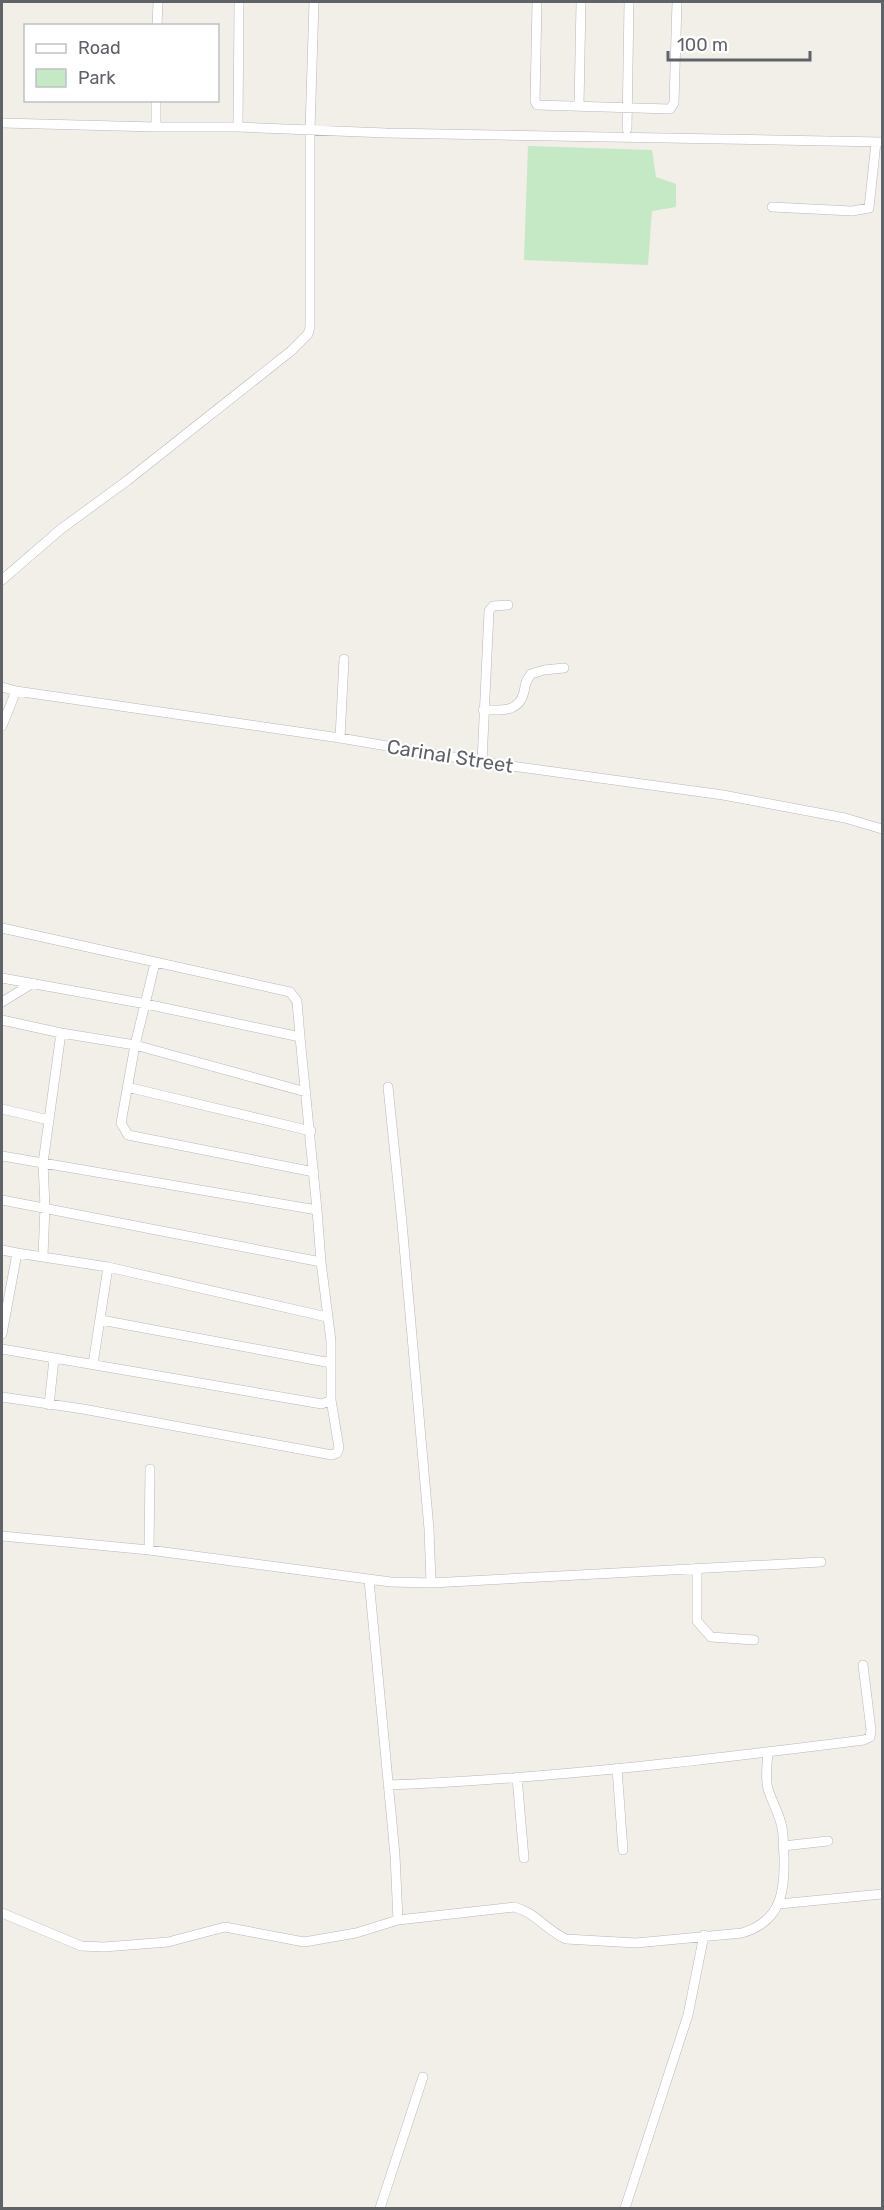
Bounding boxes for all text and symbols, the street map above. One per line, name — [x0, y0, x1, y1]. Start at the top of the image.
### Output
legend — [24, 24, 219, 102]
scale bar — [668, 24, 810, 62]
text: 100 m — [677, 34, 728, 56]
text: Road — [78, 37, 121, 59]
text: Park — [78, 67, 116, 89]
street label: Carinal Street — [385, 734, 515, 778]

